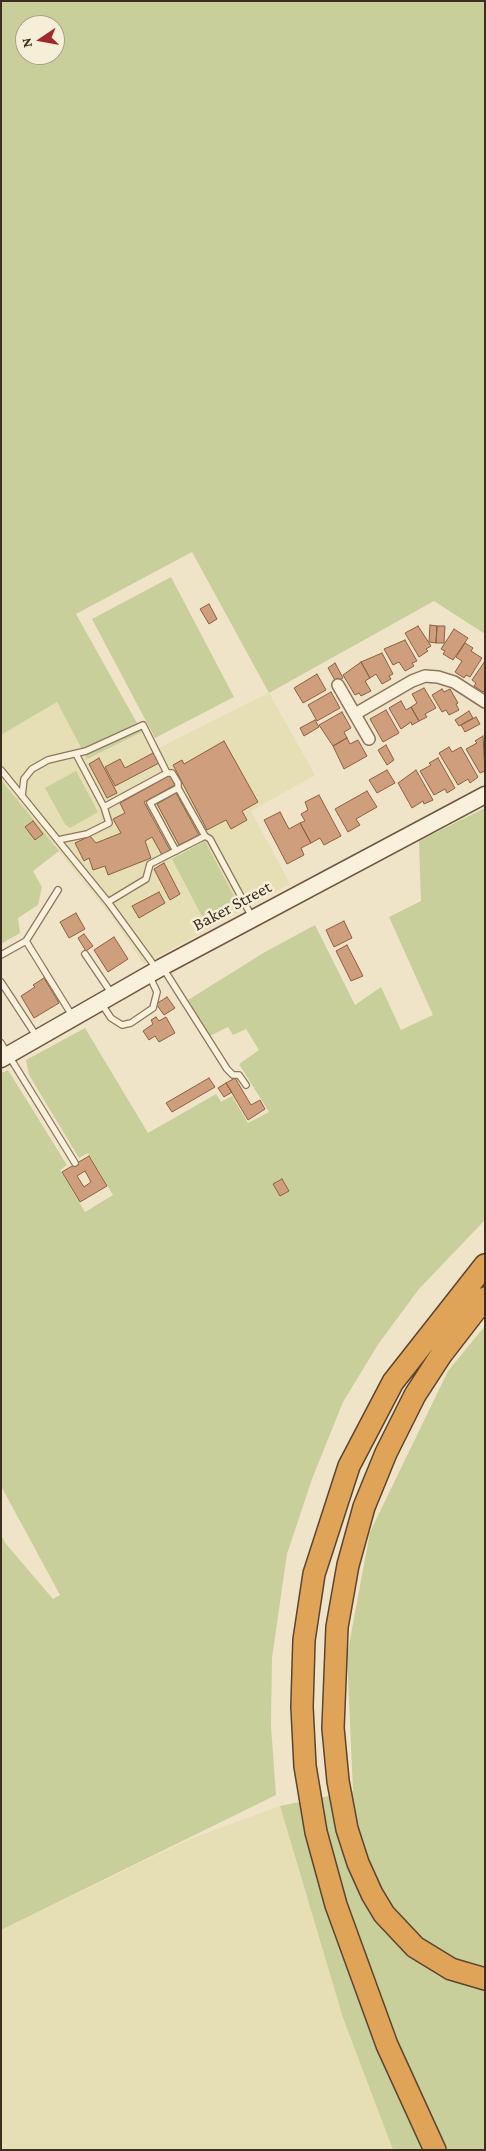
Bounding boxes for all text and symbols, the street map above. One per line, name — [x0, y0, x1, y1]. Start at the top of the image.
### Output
north arrow — [15, 15, 65, 65]
text: N — [17, 37, 35, 49]
street label: Baker Street — [189, 876, 275, 936]

